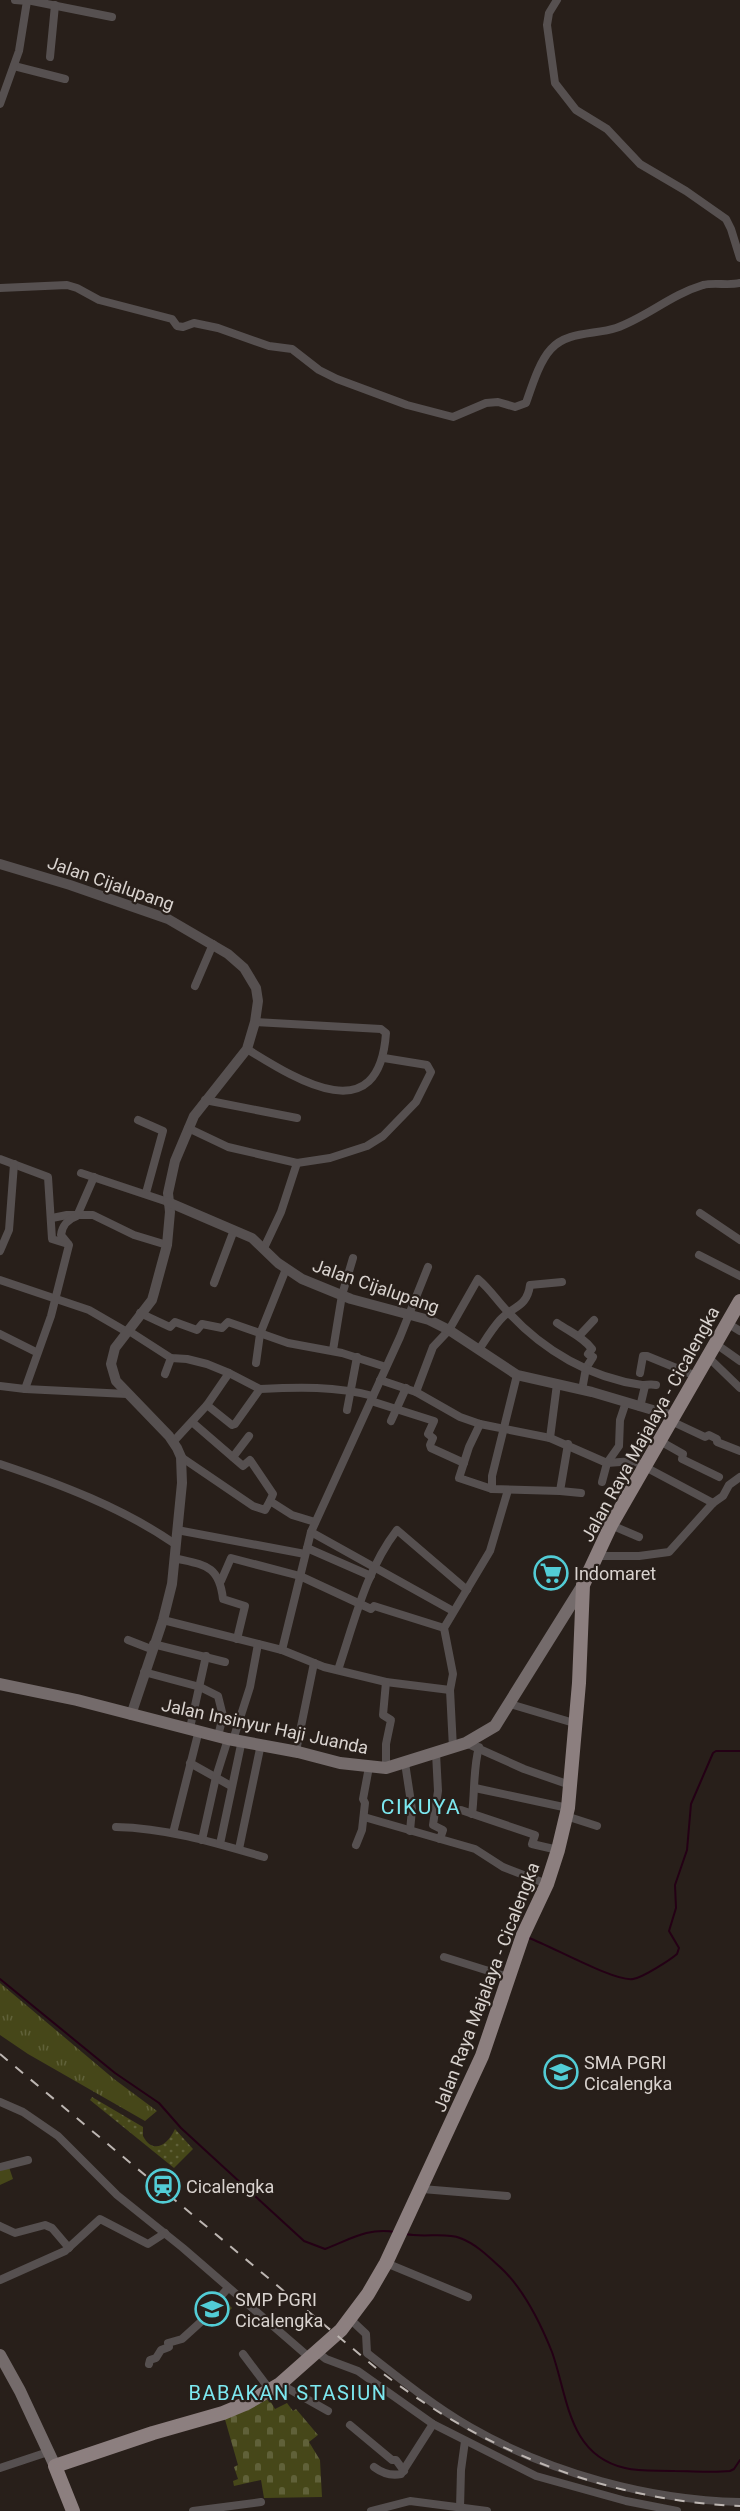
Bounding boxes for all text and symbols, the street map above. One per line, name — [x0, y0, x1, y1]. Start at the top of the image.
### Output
street label: Jalan Cijalupang — [45, 851, 177, 915]
street label: Jalan Cijalupang — [310, 1254, 442, 1318]
street label: Jalan Raya Majalaya - Cicalengka — [576, 1303, 724, 1545]
supermarket icon: Indomaret — [533, 1555, 569, 1591]
place label: Indomaret — [574, 1563, 656, 1584]
street label: Jalan Insinyur Haji Juanda — [160, 1694, 370, 1758]
district label: CIKUYA — [381, 1795, 461, 1819]
street label: Jalan Raya Majalaya - Cicalengka — [429, 1859, 543, 2115]
place label: SMA PGRI Cicalengka — [584, 2052, 672, 2094]
school or university icon: SMA PGRI Cicalengka — [543, 2054, 579, 2090]
station icon: Cicalengka — [145, 2168, 181, 2204]
place label: Cicalengka — [186, 2176, 274, 2197]
place label: SMP PGRI Cicalengka — [235, 2289, 323, 2331]
school or university icon: SMP PGRI Cicalengka — [194, 2291, 230, 2327]
district label: BABAKAN STASIUN — [189, 2381, 387, 2405]

